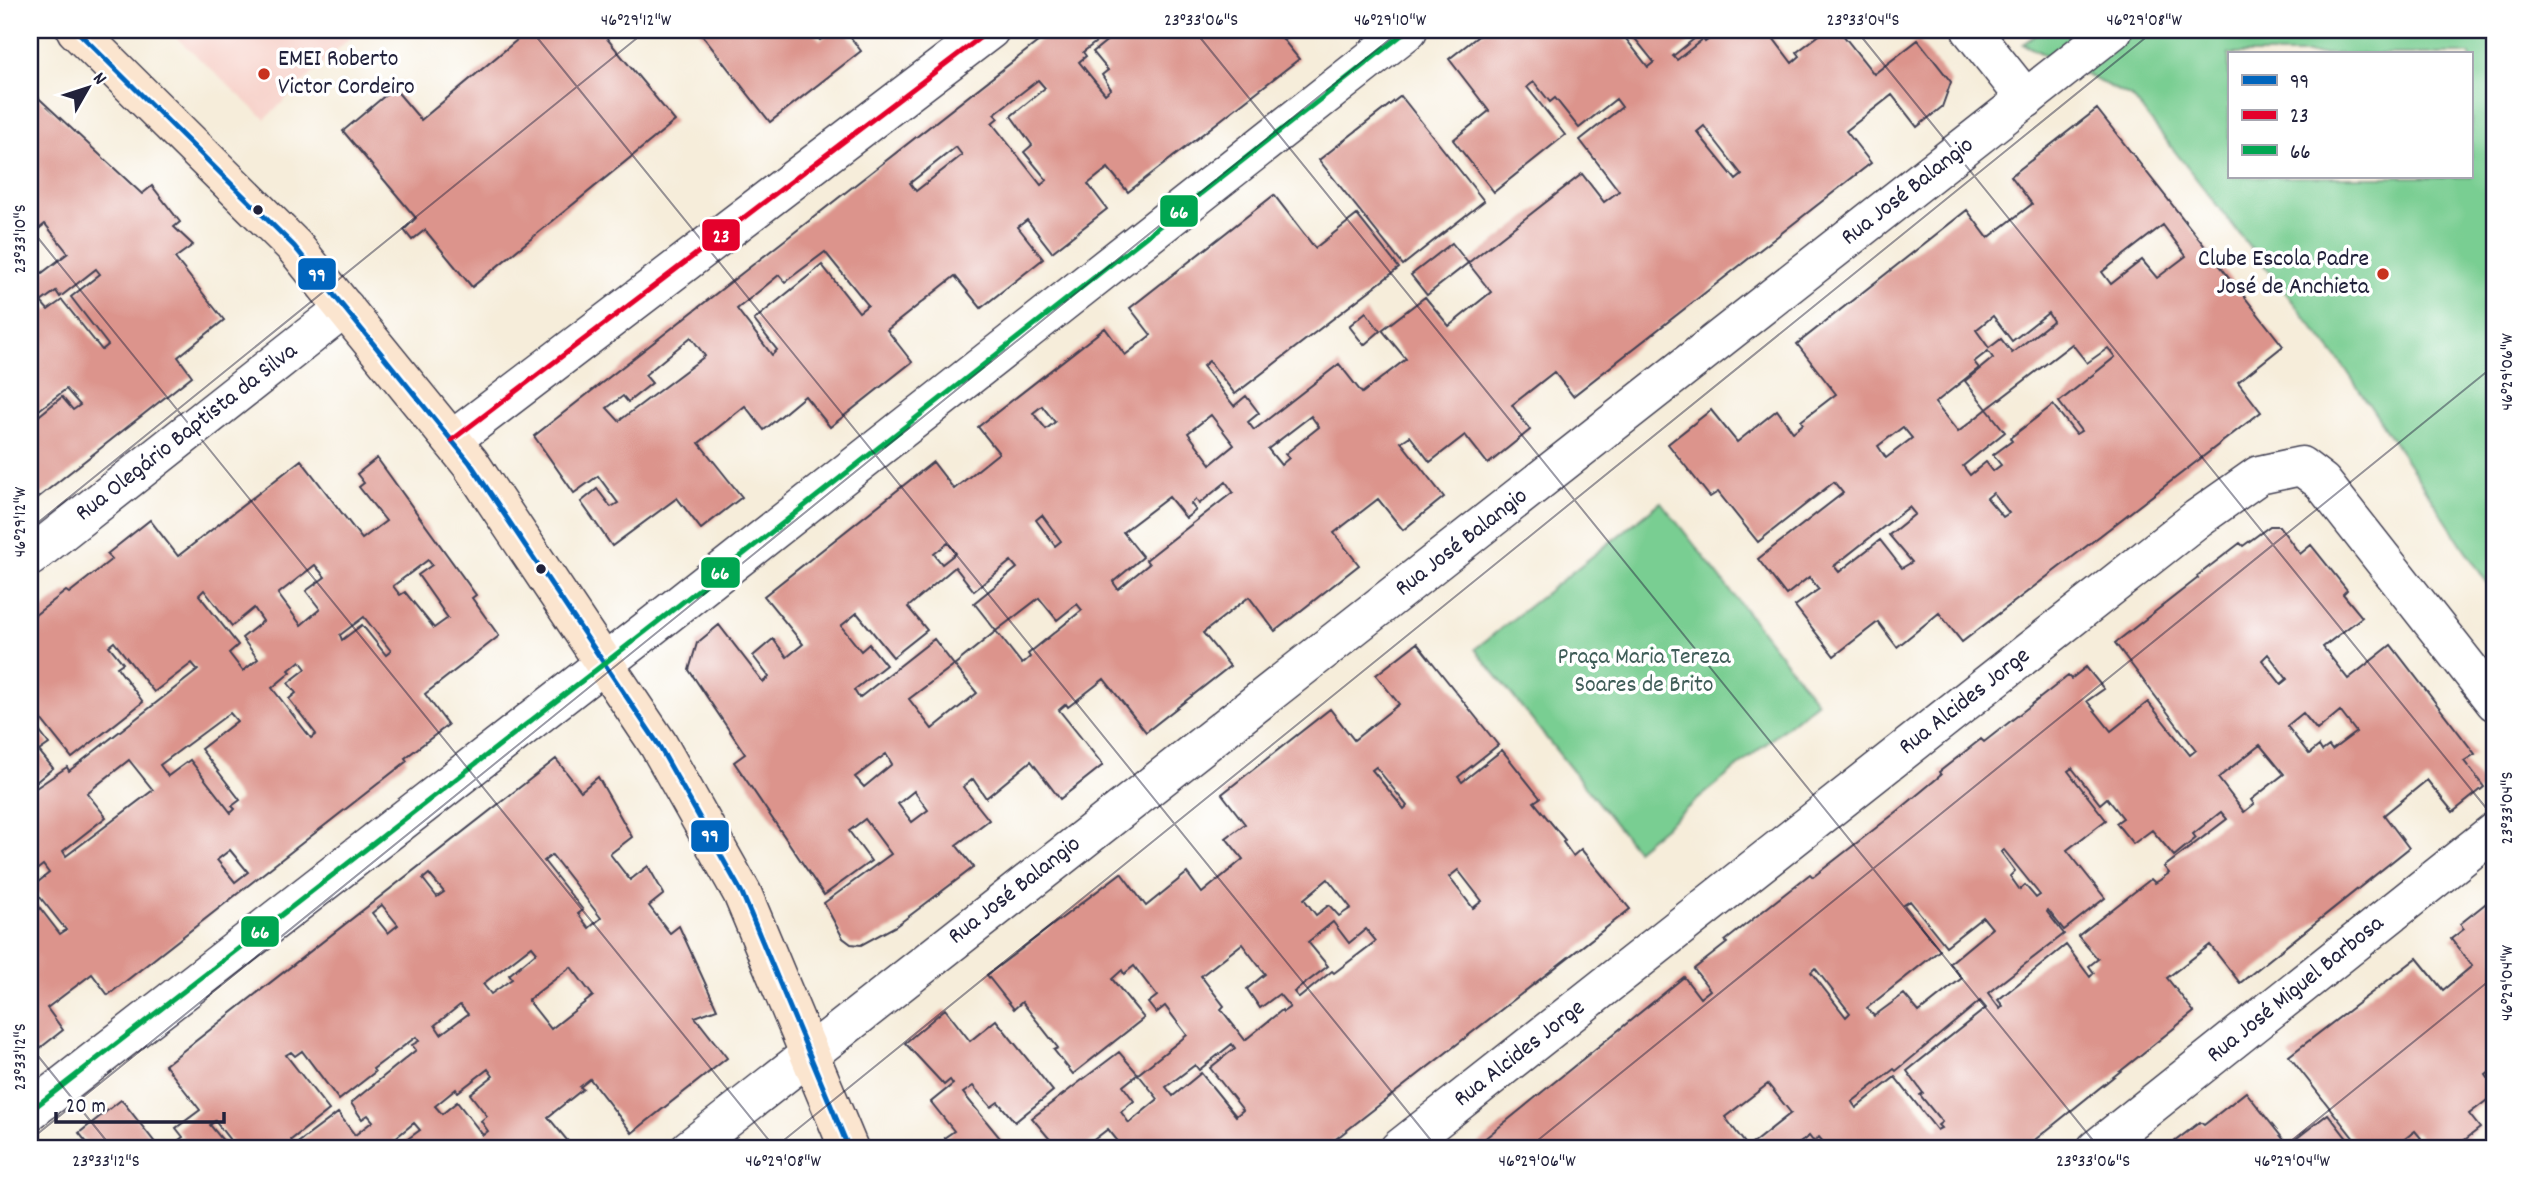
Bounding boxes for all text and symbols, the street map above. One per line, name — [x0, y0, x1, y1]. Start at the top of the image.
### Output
text: 46°29'12"W — [601, 9, 672, 34]
text: 23°33'06"S — [1164, 9, 1238, 34]
text: 46°29'10"W — [1354, 9, 1427, 34]
text: 23°33'04"S — [1827, 9, 1899, 34]
text: 46°29'08"W — [2106, 9, 2182, 34]
place label: EMEI Roberto Victor Cordeiro — [278, 43, 415, 105]
north arrow — [52, 52, 122, 122]
legend — [2228, 52, 2472, 178]
marker: EMEI Roberto Victor Cordeiro — [256, 66, 272, 82]
text: N — [85, 67, 112, 92]
text: 99 — [2290, 69, 2309, 99]
text: 23 — [2290, 103, 2309, 133]
street label: Rua José Balangio — [1834, 129, 1982, 255]
text: 66 — [2290, 139, 2311, 169]
line badge: 66 — [1159, 194, 1199, 228]
text: 66 — [1170, 201, 1188, 228]
unlabelled marker — [251, 203, 265, 217]
text: 23°33'10"S — [9, 204, 34, 274]
line badge: 23 — [701, 218, 741, 252]
text: 23 — [713, 225, 729, 252]
place label: Clube Escola Padre José de Anchieta — [2198, 243, 2370, 305]
line badge: 99 — [297, 257, 337, 291]
text: 99 — [308, 264, 326, 291]
marker: Clube Escola Padre José de Anchieta — [2375, 266, 2391, 282]
text: 46°29'06"W — [2496, 333, 2521, 411]
street label: Rua Olegário Baptista da Silva — [69, 335, 306, 531]
street label: Rua José Balangio — [1388, 480, 1536, 606]
text: 46°29'12"W — [9, 486, 34, 557]
line badge: 66 — [700, 556, 741, 589]
unlabelled marker — [534, 562, 548, 576]
text: 66 — [711, 562, 729, 589]
street label: Rua Alcides Jorge — [1892, 640, 2038, 764]
park label: Praça Maria Tereza Soares de Brito — [1558, 641, 1731, 703]
text: 23°33'04"S — [2496, 772, 2521, 844]
line badge: 99 — [690, 819, 730, 853]
text: 99 — [701, 825, 719, 852]
street label: Rua José Balangio — [941, 828, 1089, 954]
street label: Rua José Miguel Barbosa — [2200, 907, 2392, 1072]
line badge: 66 — [240, 915, 280, 948]
text: 66 — [251, 921, 269, 948]
text: 46°29'04"W — [2496, 944, 2521, 1021]
street label: Rua Alcides Jorge — [1447, 992, 1593, 1116]
text: 23°33'12"S — [9, 1023, 34, 1091]
scale bar — [56, 1081, 224, 1125]
text: 20 m — [66, 1093, 106, 1123]
text: 23°33'12"S — [72, 1150, 140, 1175]
text: 46°29'08"W — [745, 1150, 821, 1175]
text: 46°29'06"W — [1498, 1150, 1576, 1175]
text: 23°33'06"S — [2056, 1150, 2130, 1175]
text: 46°29'04"W — [2254, 1150, 2331, 1175]

